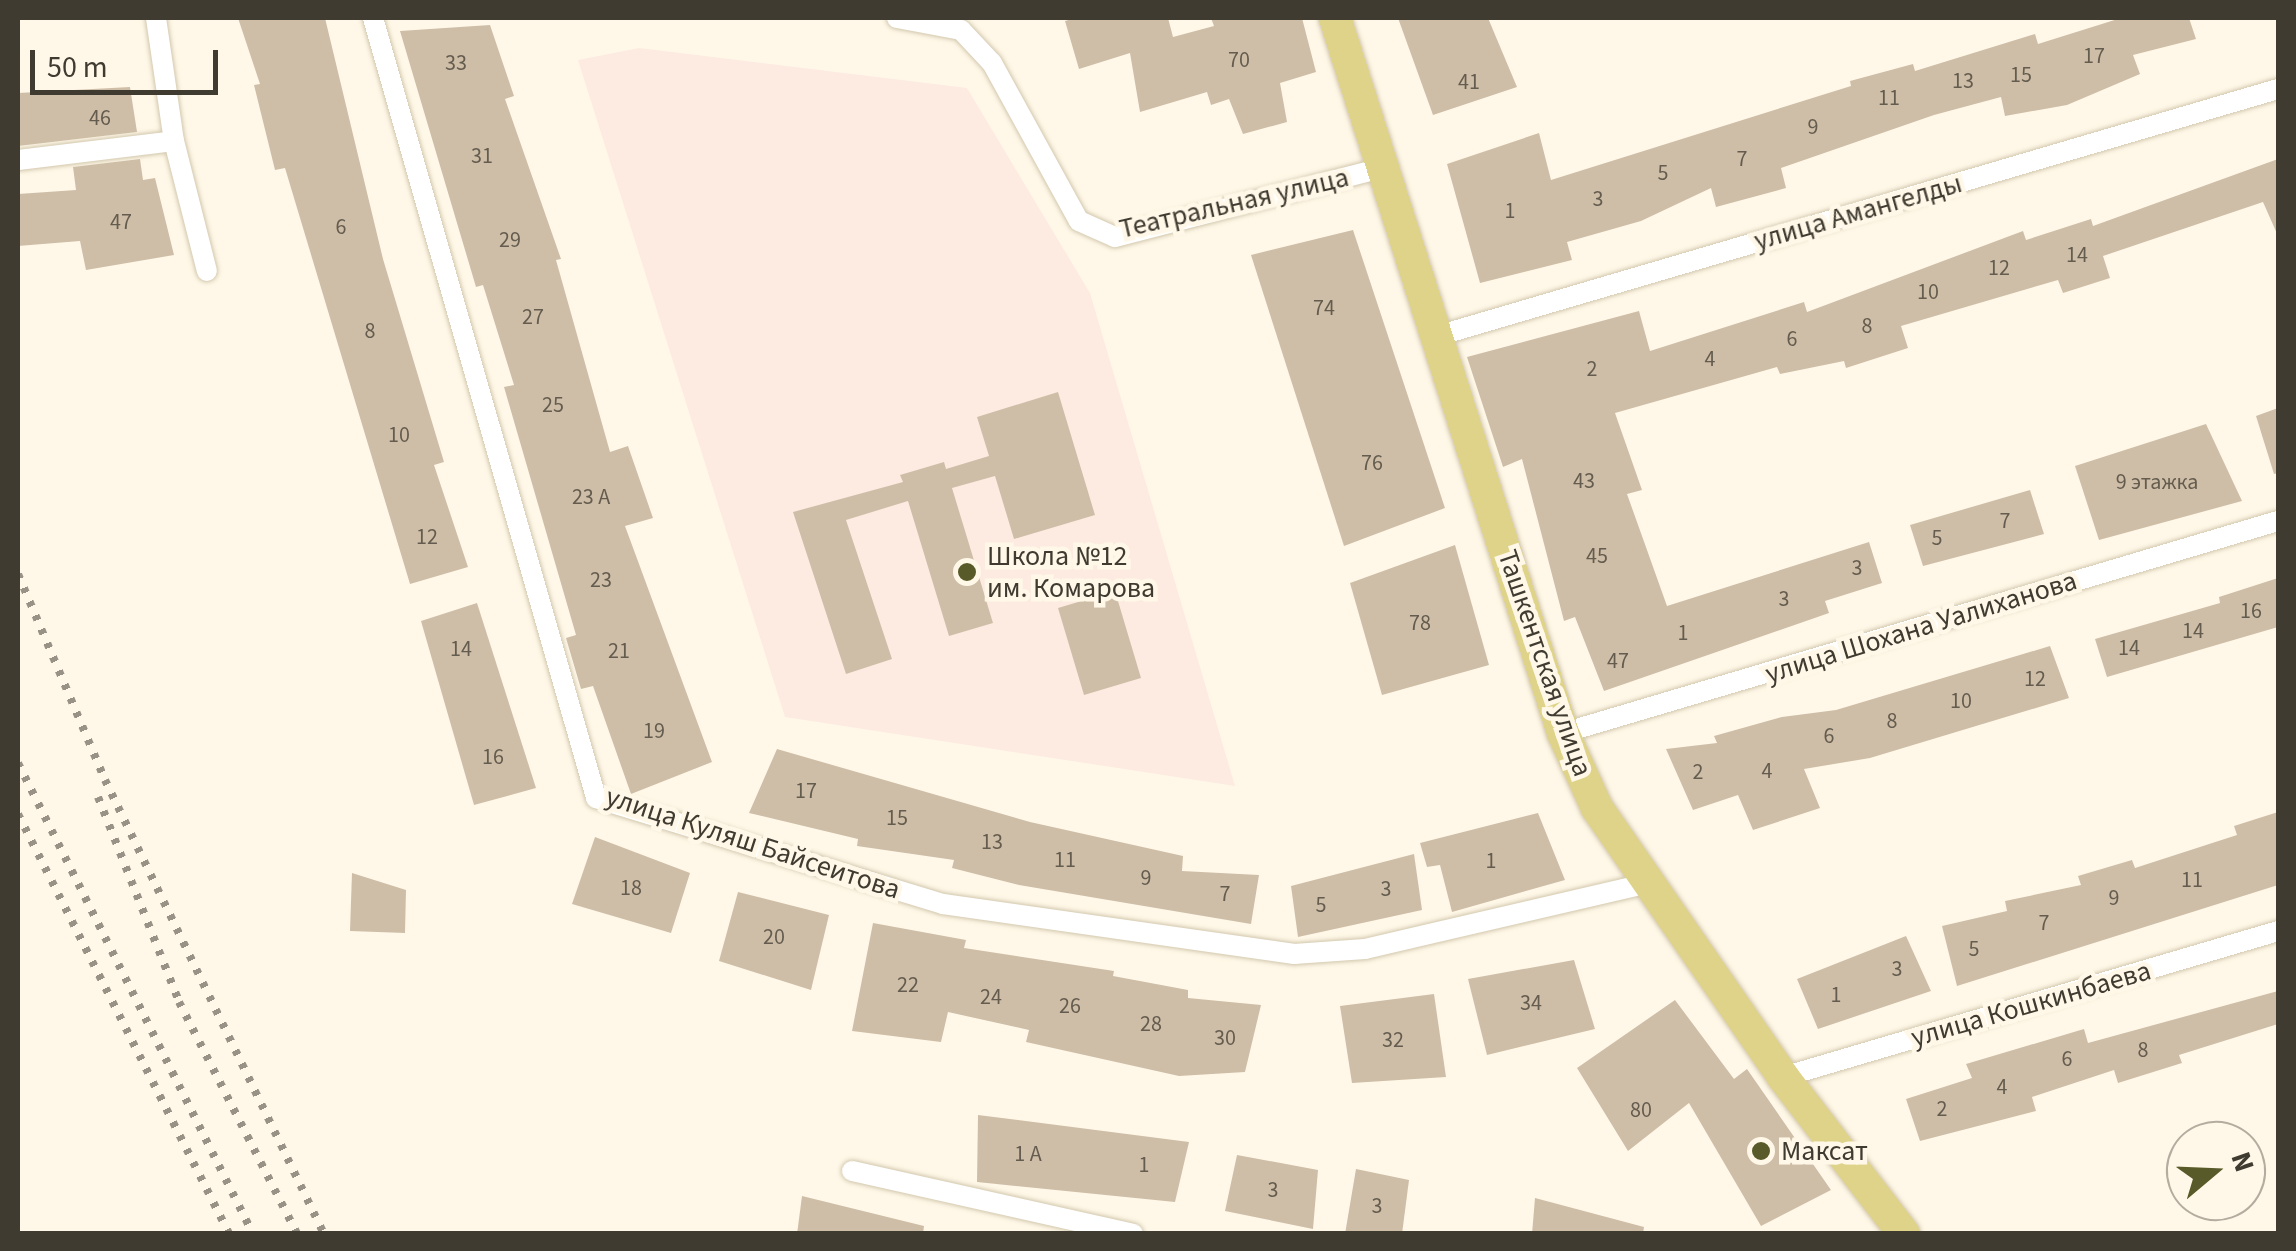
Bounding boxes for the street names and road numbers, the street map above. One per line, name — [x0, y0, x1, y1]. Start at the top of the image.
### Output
street label: Театральная улица — [1116, 160, 1352, 246]
street label: улица Амангелды — [1750, 166, 1966, 258]
street label: Ташкентская улица — [1490, 545, 1600, 781]
street label: улица Шохана Уалиханова — [1761, 564, 2081, 690]
street label: улица Куляш Байсеитова — [602, 780, 904, 906]
street label: улица Кошкинбаева — [1907, 954, 2155, 1054]

